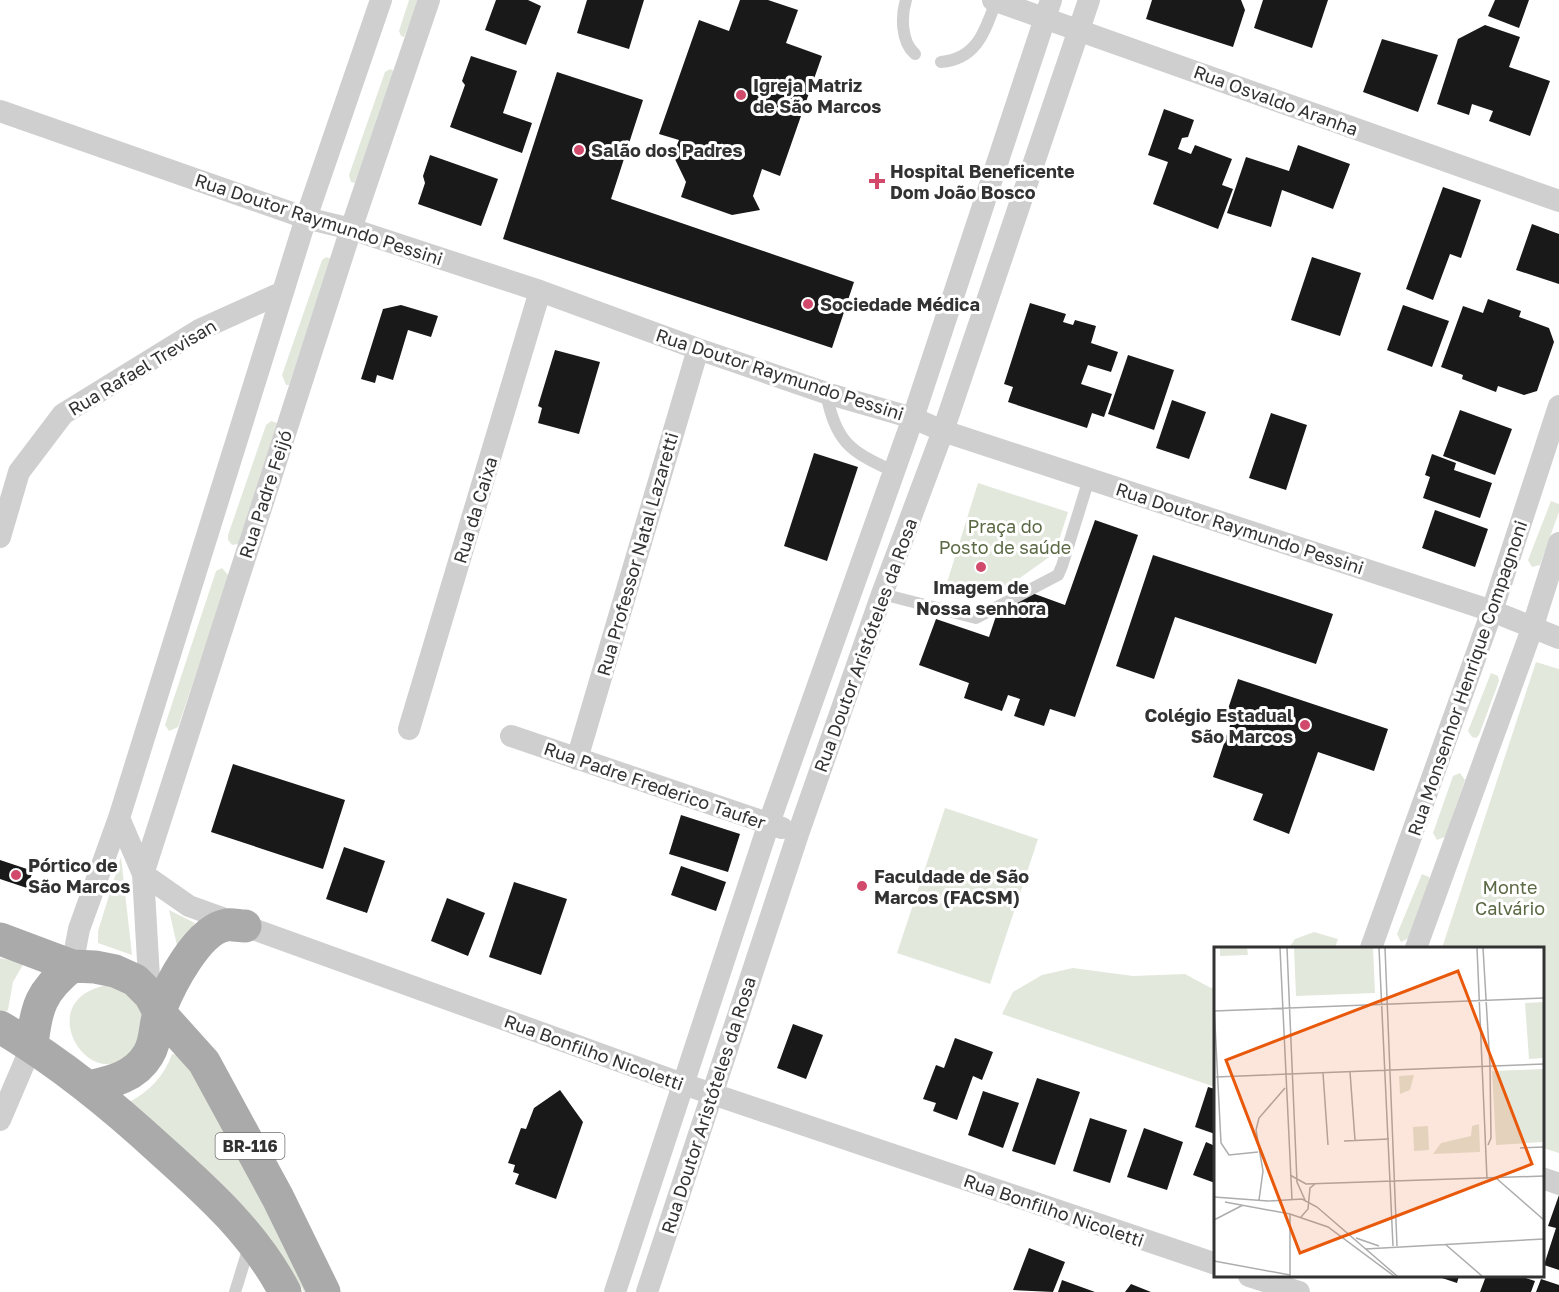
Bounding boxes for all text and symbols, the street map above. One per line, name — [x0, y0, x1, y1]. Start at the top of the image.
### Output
street label: Rua Osvaldo Aranha — [1191, 60, 1361, 140]
place label: Igreja Matriz de São Marcos — [753, 74, 881, 117]
marker: Igreja Matriz de São Marcos — [734, 88, 748, 102]
place label: Salão dos Padres — [591, 139, 742, 161]
marker: Salão dos Padres — [572, 143, 586, 157]
place label: Hospital Beneficente Dom João Bosco — [890, 160, 1075, 203]
street label: Rua Doutor Raymundo Pessini — [192, 168, 446, 270]
marker: Hospital Beneficente Dom João Bosco — [868, 172, 886, 190]
place label: Sociedade Médica — [820, 293, 980, 315]
marker: Sociedade Médica — [801, 297, 815, 311]
street label: Rua Rafael Trevisan — [64, 314, 220, 420]
street label: Rua Doutor Raymundo Pessini — [653, 323, 907, 425]
street label: Rua Padre Feijó — [234, 427, 296, 561]
street label: Rua Professor Natal Lazaretti — [592, 430, 682, 678]
street label: Rua da Caixa — [448, 454, 502, 566]
street label: Rua Doutor Raymundo Pessini — [1113, 477, 1367, 579]
street label: Rua Doutor Aristóteles da Rosa — [809, 515, 921, 775]
park label: Praça do Posto de saúde — [939, 515, 1071, 558]
street label: Rua Monsenhor Henrique Compagnoni — [1403, 517, 1531, 839]
marker: Imagem de Nossa senhora — [974, 560, 988, 574]
place label: Imagem de Nossa senhora — [916, 576, 1046, 619]
place label: Colégio Estadual São Marcos — [1144, 704, 1293, 747]
marker: Colégio Estadual São Marcos — [1298, 718, 1312, 732]
street label: Rua Padre Frederico Taufer — [541, 737, 769, 833]
place label: Pórtico de São Marcos — [28, 854, 130, 897]
place label: Faculdade de São Marcos (FACSM) — [874, 865, 1029, 908]
marker: Pórtico de São Marcos — [9, 868, 23, 882]
park label: Monte Calvário — [1475, 876, 1545, 919]
marker: Faculdade de São Marcos (FACSM) — [855, 879, 869, 893]
inset map — [1214, 947, 1544, 1277]
street label: Rua Doutor Aristóteles da Rosa — [656, 974, 760, 1236]
street label: Rua Bonfilho Nicoletti — [501, 1009, 687, 1095]
road number: BR-116 — [216, 1133, 284, 1159]
street label: Rua Bonfilho Nicoletti — [961, 1169, 1147, 1251]

